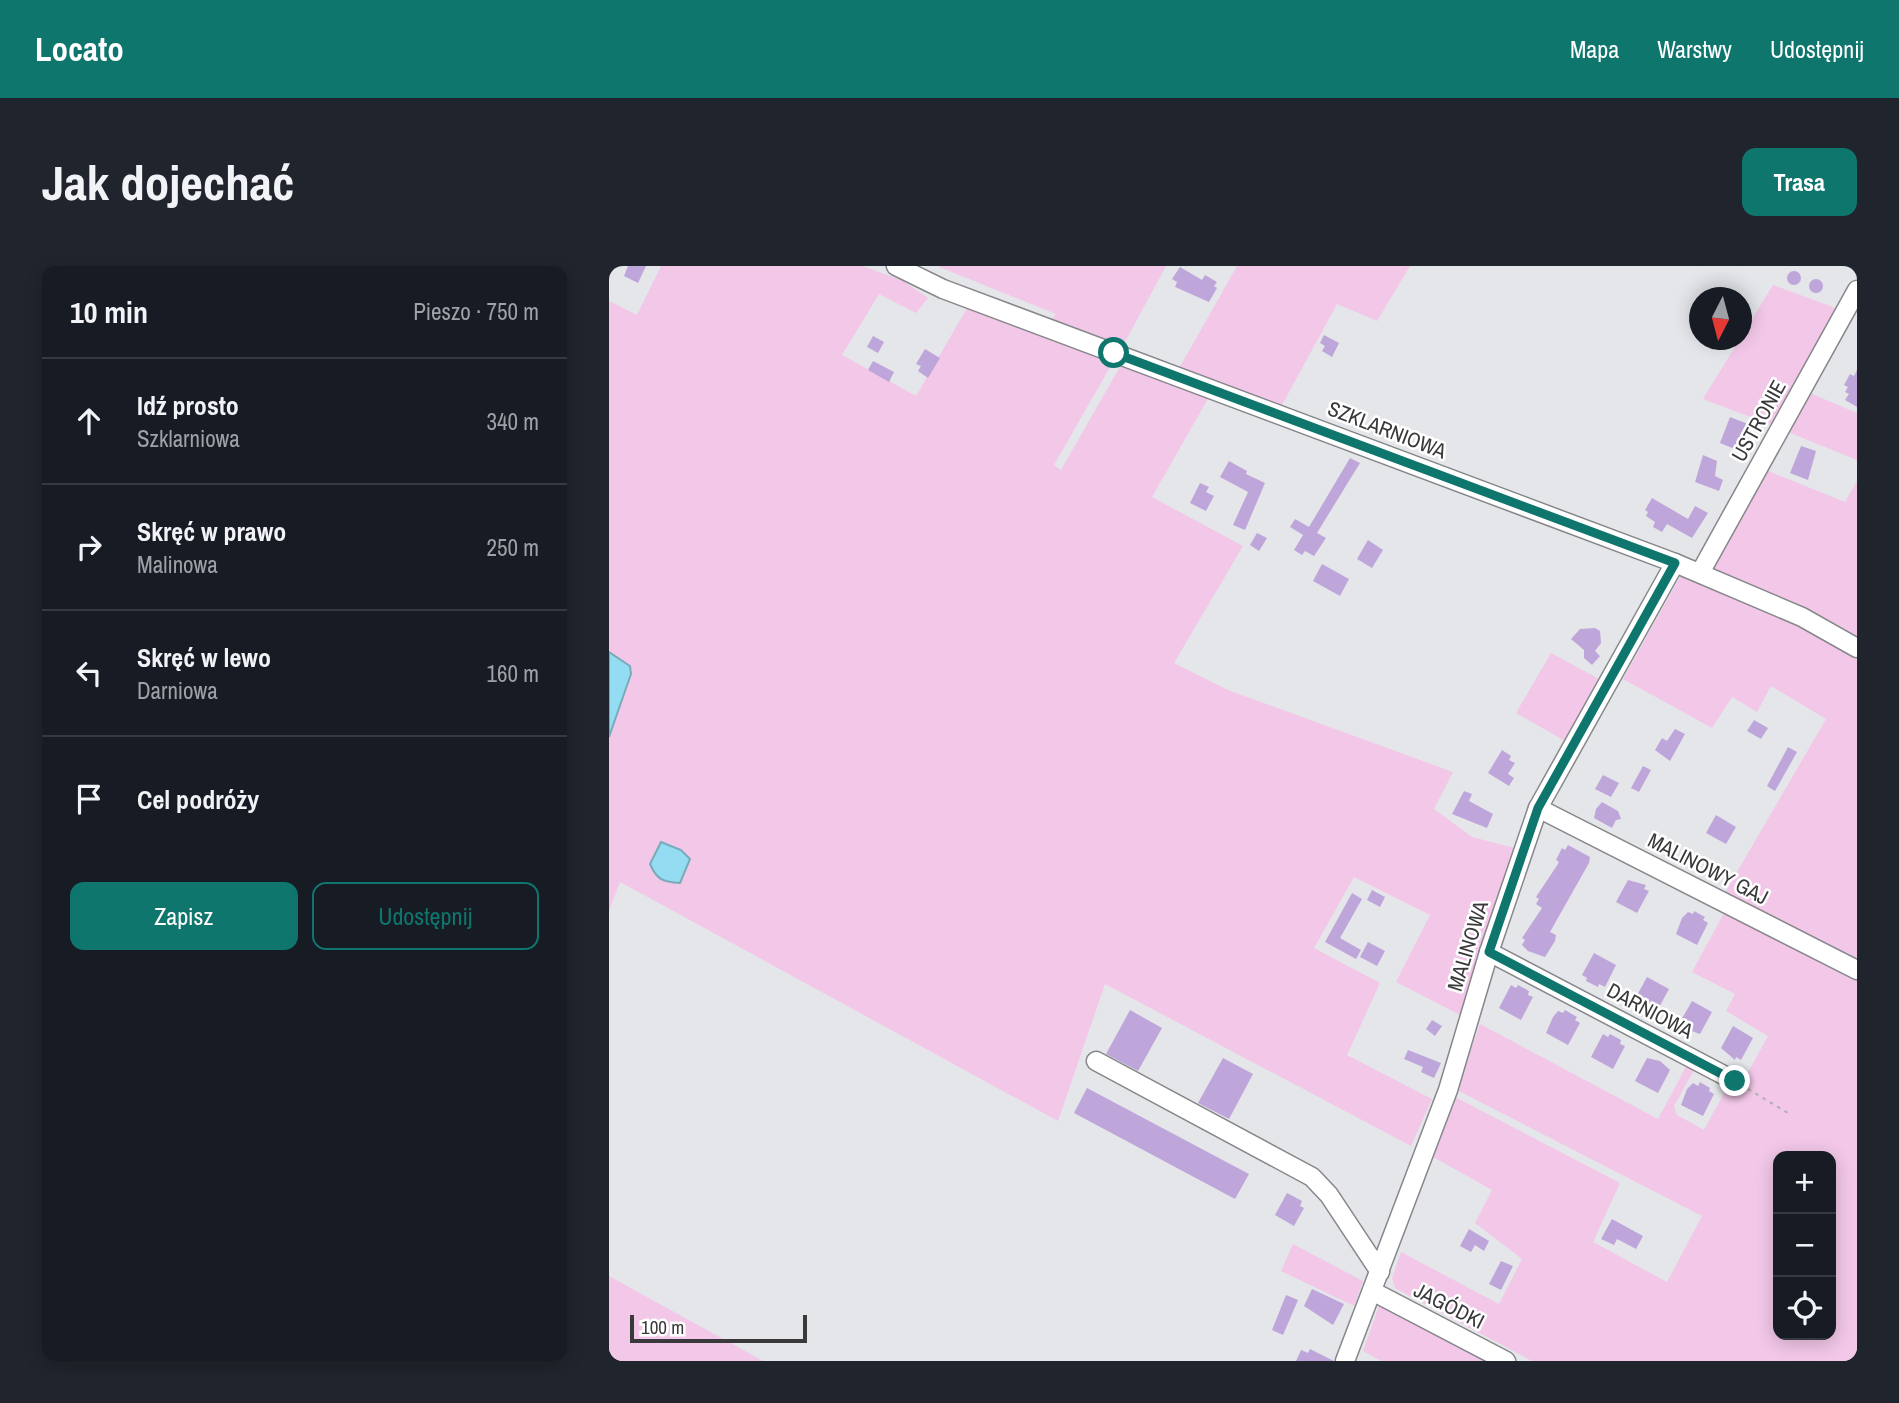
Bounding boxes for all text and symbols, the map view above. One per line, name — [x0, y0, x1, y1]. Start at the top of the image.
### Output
text: Locato — [35, 27, 124, 71]
text: Mapa — [1570, 33, 1619, 65]
text: Warstwy — [1657, 33, 1732, 65]
text: Udostępnij — [1770, 33, 1864, 65]
button: Trasa — [1742, 148, 1857, 216]
text: Jak dojechać — [42, 149, 294, 215]
north arrow — [1689, 287, 1752, 350]
text: 10 min — [70, 292, 148, 332]
text: Pieszo · 750 m — [413, 296, 539, 327]
route start — [1098, 337, 1129, 368]
street label: USTRONIE — [1724, 375, 1793, 467]
text: Idź prosto — [137, 388, 239, 423]
street label: SZKLARNIOWA — [1324, 394, 1451, 466]
icon: ahead — [70, 402, 108, 440]
text: 340 m — [487, 406, 539, 437]
text: Szklarniowa — [137, 423, 240, 454]
text: Skręć w prawo — [137, 514, 286, 549]
icon: right — [70, 528, 108, 566]
text: 250 m — [487, 532, 539, 563]
text: Malinowa — [137, 549, 218, 580]
text: Skręć w lewo — [137, 640, 271, 675]
icon: left — [70, 654, 108, 692]
text: 160 m — [487, 658, 539, 689]
text: Darniowa — [137, 675, 218, 706]
icon: arrive — [70, 780, 108, 818]
text: Cel podróży — [137, 782, 259, 817]
street label: MALINOWY GAJ — [1643, 826, 1774, 911]
button: Zapisz — [70, 882, 298, 950]
button: Udostępnij — [312, 882, 539, 950]
street label: MALINOWA — [1440, 897, 1495, 995]
street label: DARNIOWA — [1602, 976, 1699, 1046]
route end — [1719, 1065, 1750, 1096]
map controls — [1773, 1151, 1836, 1340]
button: + — [1773, 1151, 1836, 1214]
button: − — [1773, 1214, 1836, 1277]
street label: JAGÓDKI — [1409, 1275, 1489, 1336]
button: locate — [1773, 1277, 1836, 1340]
scale bar — [630, 1312, 807, 1344]
text: 100 m — [641, 1314, 684, 1340]

